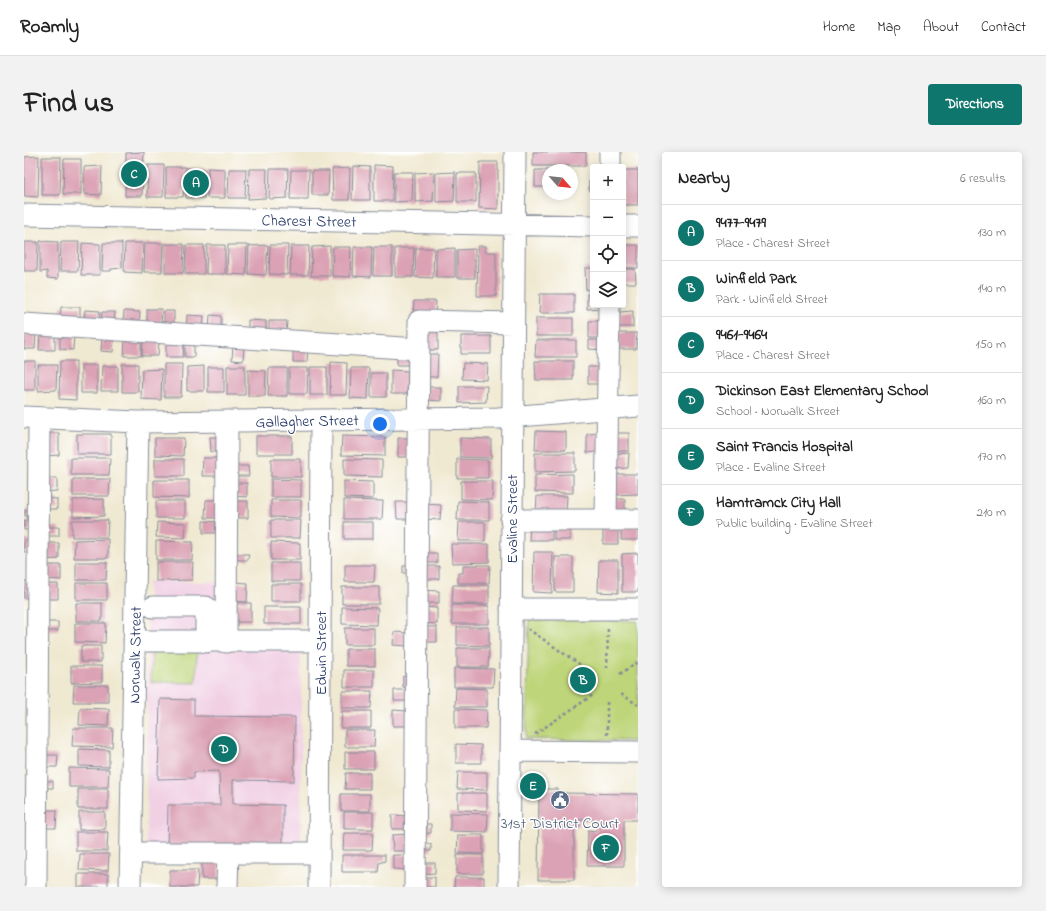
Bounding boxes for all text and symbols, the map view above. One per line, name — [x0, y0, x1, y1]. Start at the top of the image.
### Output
text: Roamly — [20, 14, 79, 41]
text: Home — [823, 17, 855, 38]
text: Map — [877, 17, 901, 38]
text: About — [923, 17, 959, 38]
text: Contact — [981, 17, 1026, 38]
text: Find us — [24, 84, 114, 125]
button: Directions — [928, 84, 1022, 125]
pin: C — [121, 159, 147, 189]
north arrow — [542, 164, 578, 200]
map controls — [590, 164, 626, 308]
button: + — [590, 164, 626, 200]
text: Nearby — [678, 166, 730, 191]
pin: A — [183, 168, 209, 198]
text: 6 results — [960, 169, 1006, 188]
button: − — [590, 200, 626, 236]
street label: Charest Street — [261, 209, 357, 235]
text: 9477-9479 — [716, 212, 766, 234]
text: A — [687, 223, 695, 242]
text: 130 m — [978, 223, 1006, 242]
text: Place · Charest Street — [716, 234, 830, 253]
button: locate — [590, 236, 626, 272]
text: Winfield Park — [716, 268, 797, 290]
button: layers — [590, 272, 626, 308]
text: B — [687, 279, 695, 298]
text: 140 m — [978, 279, 1006, 298]
text: Park · Winfield Street — [716, 290, 828, 309]
text: 9461-9464 — [716, 324, 767, 346]
text: C — [687, 335, 695, 354]
text: 150 m — [975, 335, 1006, 354]
text: Place · Charest Street — [716, 346, 830, 365]
text: Dickinson East Elementary School — [716, 380, 928, 402]
text: D — [686, 391, 696, 410]
text: 160 m — [977, 391, 1006, 410]
text: School · Norwalk Street — [716, 402, 840, 421]
street label: Gallagher Street — [255, 409, 360, 435]
your location — [370, 414, 390, 434]
text: Saint Francis Hospital — [716, 436, 853, 458]
text: E — [687, 447, 695, 466]
text: 170 m — [978, 447, 1006, 466]
text: Place · Evaline Street — [716, 458, 826, 477]
street label: Evaline Street — [501, 474, 525, 564]
text: Hamtramck City Hall — [716, 492, 841, 514]
text: F — [687, 503, 695, 522]
text: 210 m — [976, 503, 1006, 522]
text: Public building · Evaline Street — [716, 514, 873, 533]
street label: Norwalk Street — [123, 606, 149, 704]
street label: Edwin Street — [310, 610, 334, 695]
pin: B — [570, 665, 596, 695]
pin: D — [211, 734, 237, 764]
pin: E — [520, 771, 546, 801]
public building icon: 31st District Court — [549, 789, 571, 811]
place label: 31st District Court — [501, 812, 620, 836]
pin: F — [593, 833, 619, 863]

